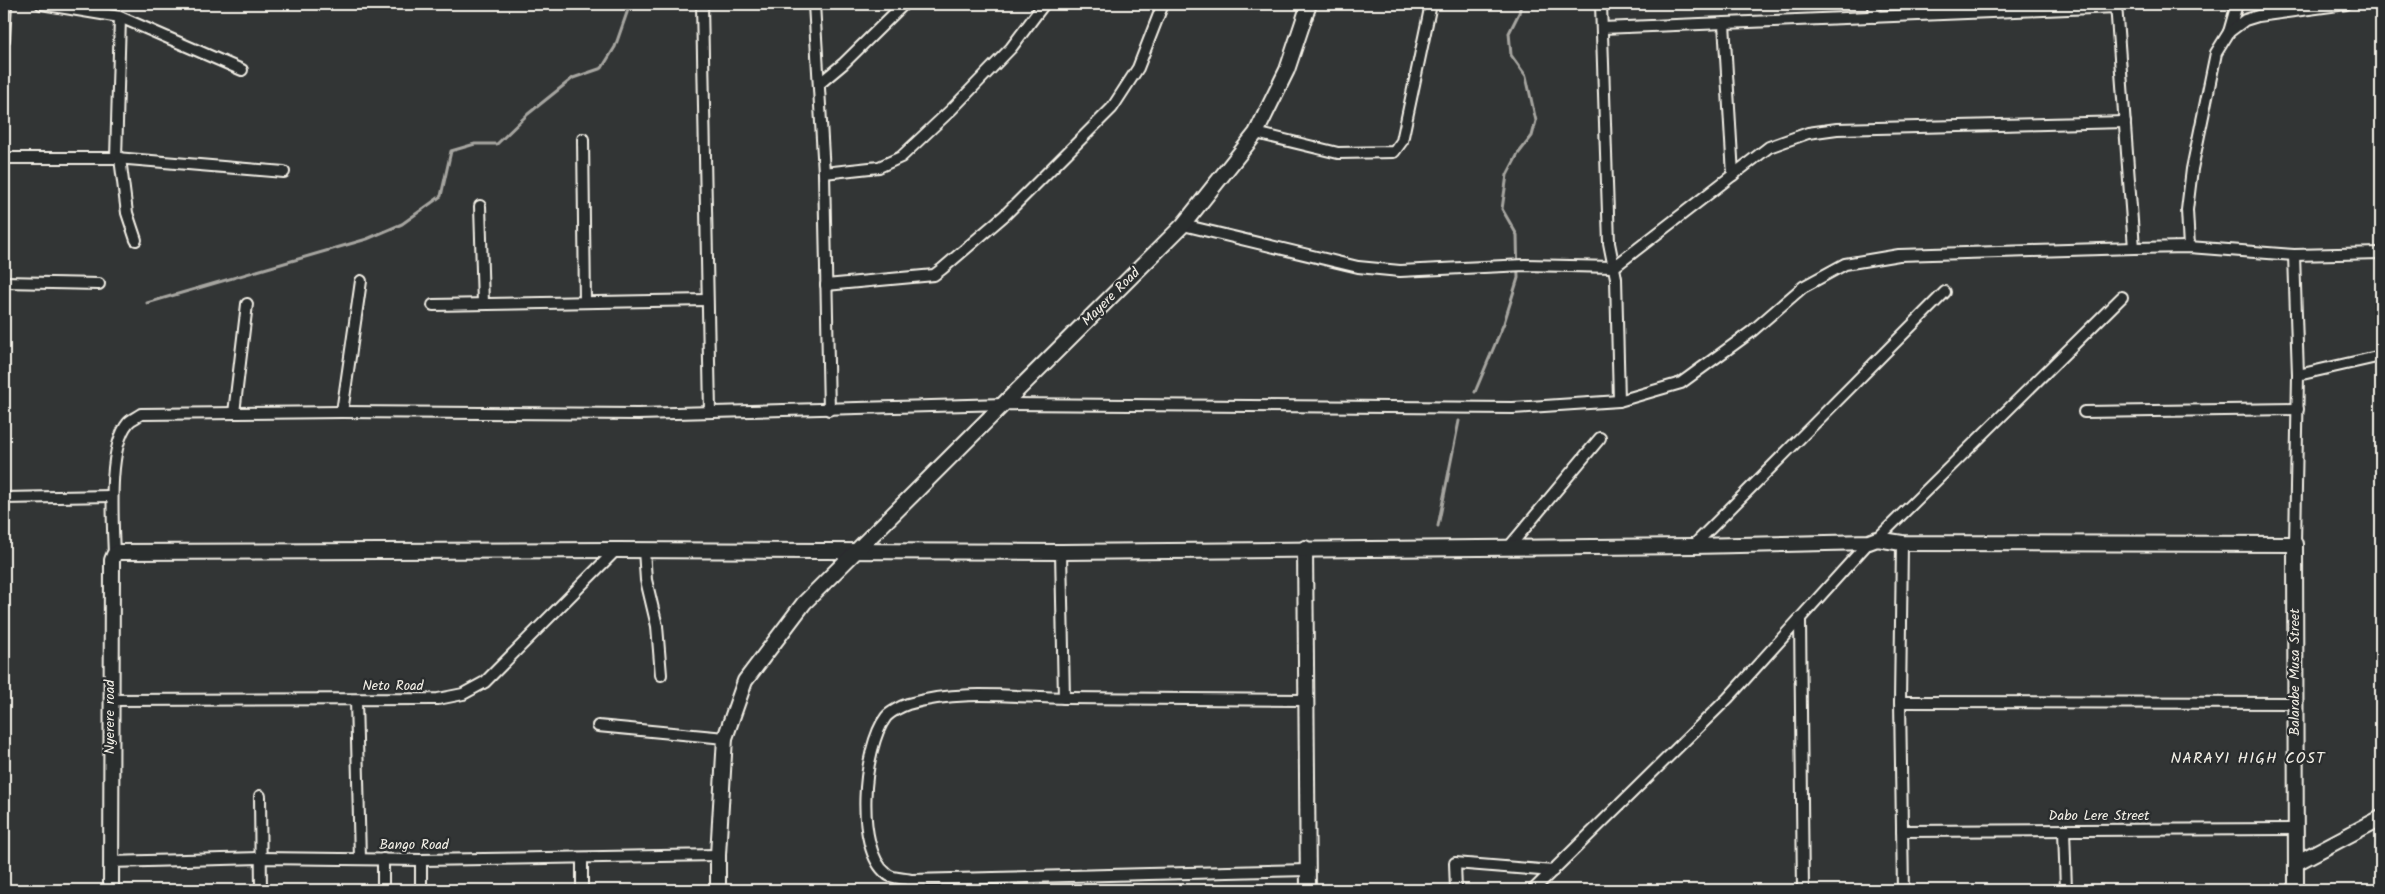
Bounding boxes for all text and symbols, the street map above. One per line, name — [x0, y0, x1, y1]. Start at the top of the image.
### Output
street label: Mayere Road — [1077, 262, 1146, 331]
street label: Balarabe Musa Street — [2284, 608, 2306, 736]
street label: Neto Road — [362, 675, 425, 697]
street label: Nyerere road — [99, 679, 121, 754]
district label: NARAYI HIGH COST — [2170, 746, 2326, 771]
street label: Dabo Lere Street — [2049, 805, 2150, 827]
street label: Bango Road — [379, 834, 450, 856]

